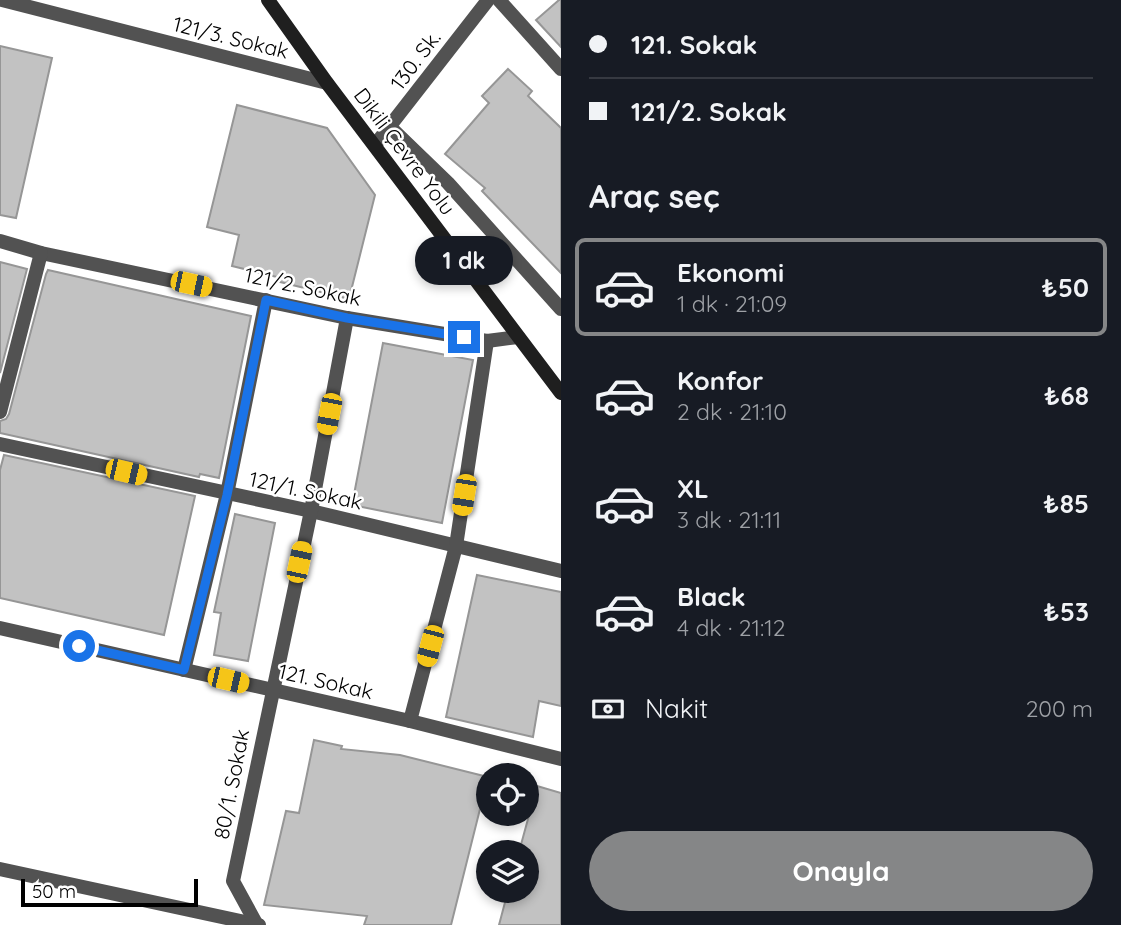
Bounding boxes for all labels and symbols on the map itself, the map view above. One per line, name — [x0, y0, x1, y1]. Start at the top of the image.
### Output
street label: 121/3. Sokak — [170, 10, 292, 64]
street label: 130. Sk. — [384, 25, 446, 95]
street label: Dikili Çevre Yolu — [349, 82, 461, 220]
callout: 1 dk — [415, 236, 513, 284]
street label: 121/2. Sokak — [242, 261, 364, 311]
car — [169, 269, 214, 299]
route end — [448, 321, 480, 353]
car — [315, 391, 344, 437]
car — [104, 457, 149, 487]
street label: 121/1. Sokak — [247, 465, 365, 515]
car — [451, 473, 478, 517]
car — [285, 539, 314, 585]
car — [415, 623, 446, 669]
route start — [63, 630, 95, 662]
street label: 121. Sokak — [276, 658, 376, 704]
car — [206, 665, 251, 695]
street label: 80/1. Sokak — [208, 727, 254, 841]
scale bar — [21, 876, 198, 908]

